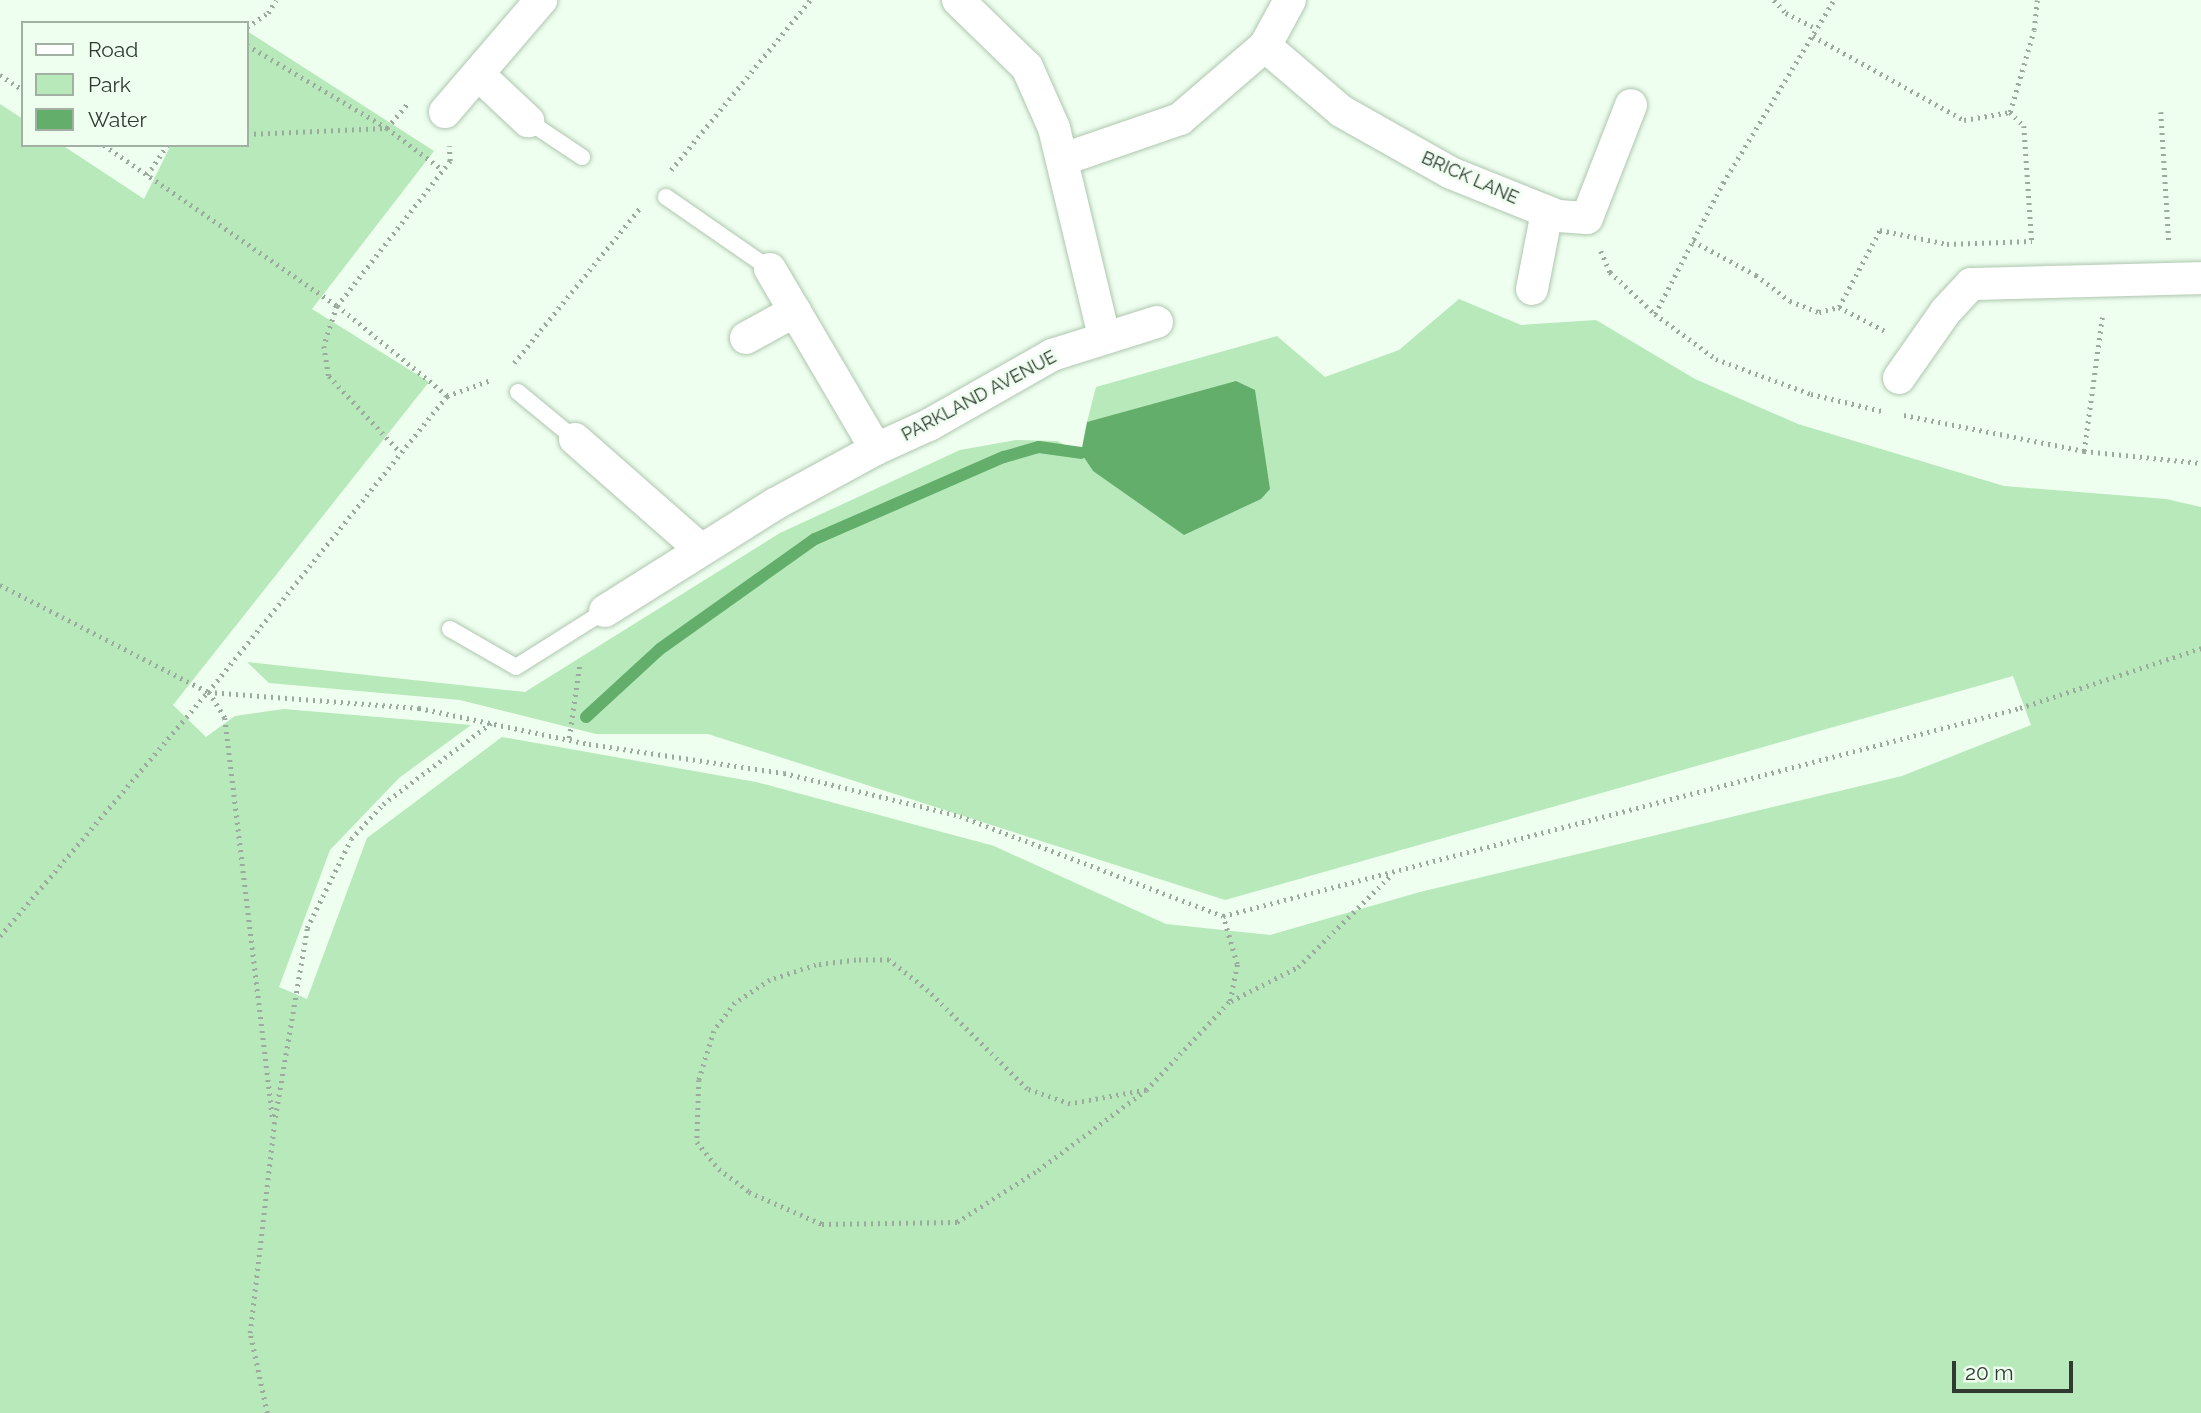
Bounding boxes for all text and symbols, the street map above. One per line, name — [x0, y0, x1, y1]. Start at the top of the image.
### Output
legend — [21, 21, 248, 147]
text: Road — [88, 37, 138, 62]
text: Park — [88, 72, 131, 97]
text: Water — [88, 107, 147, 132]
street label: BRICK LANE — [1418, 147, 1522, 209]
street label: PARKLAND AVENUE — [898, 346, 1060, 446]
scale bar — [1956, 1346, 2077, 1390]
text: 20 m — [1965, 1360, 2013, 1385]

